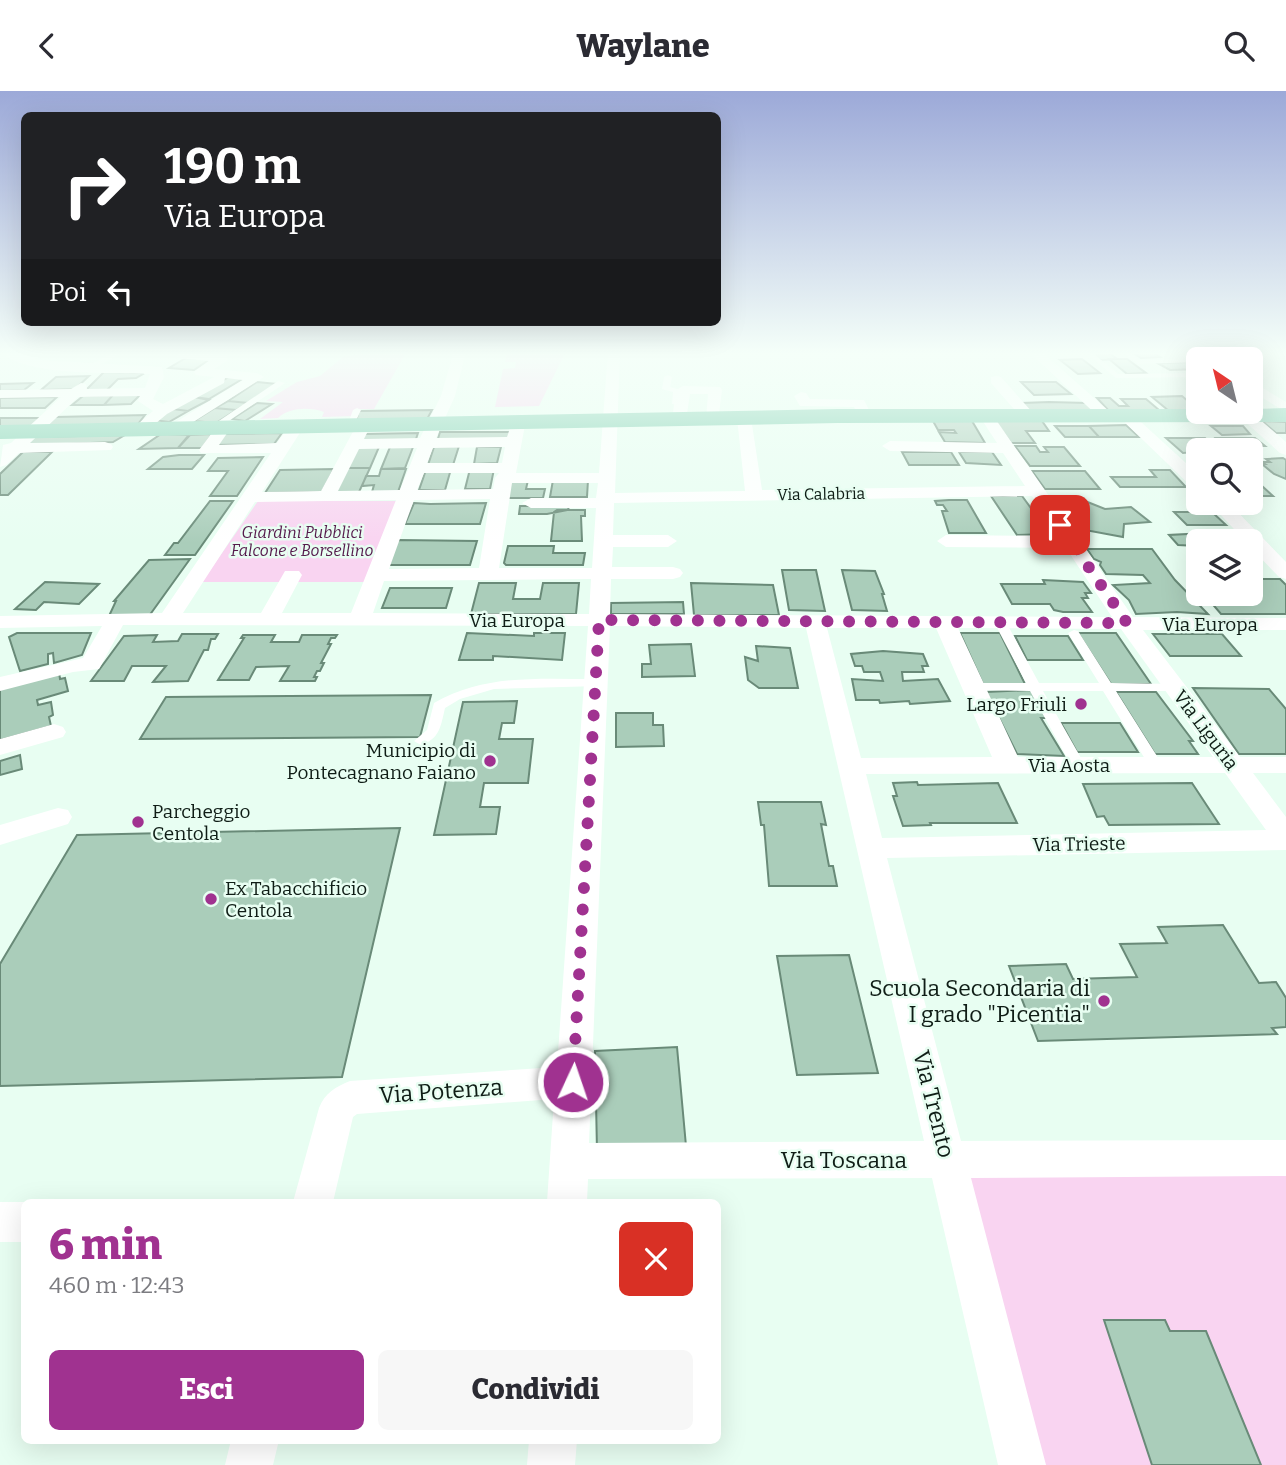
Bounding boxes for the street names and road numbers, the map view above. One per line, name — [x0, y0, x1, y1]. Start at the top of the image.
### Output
street label: Via Calabria — [777, 484, 865, 504]
street label: Via Europa — [469, 609, 566, 632]
street label: Via Europa — [1162, 613, 1259, 636]
street label: Via Liguria — [1168, 685, 1244, 775]
street label: Via Aosta — [1028, 754, 1111, 777]
street label: Via Trieste — [1032, 832, 1126, 856]
street label: Via Trento — [907, 1047, 961, 1161]
street label: Via Potenza — [378, 1073, 504, 1109]
street label: Via Toscana — [781, 1146, 908, 1174]

